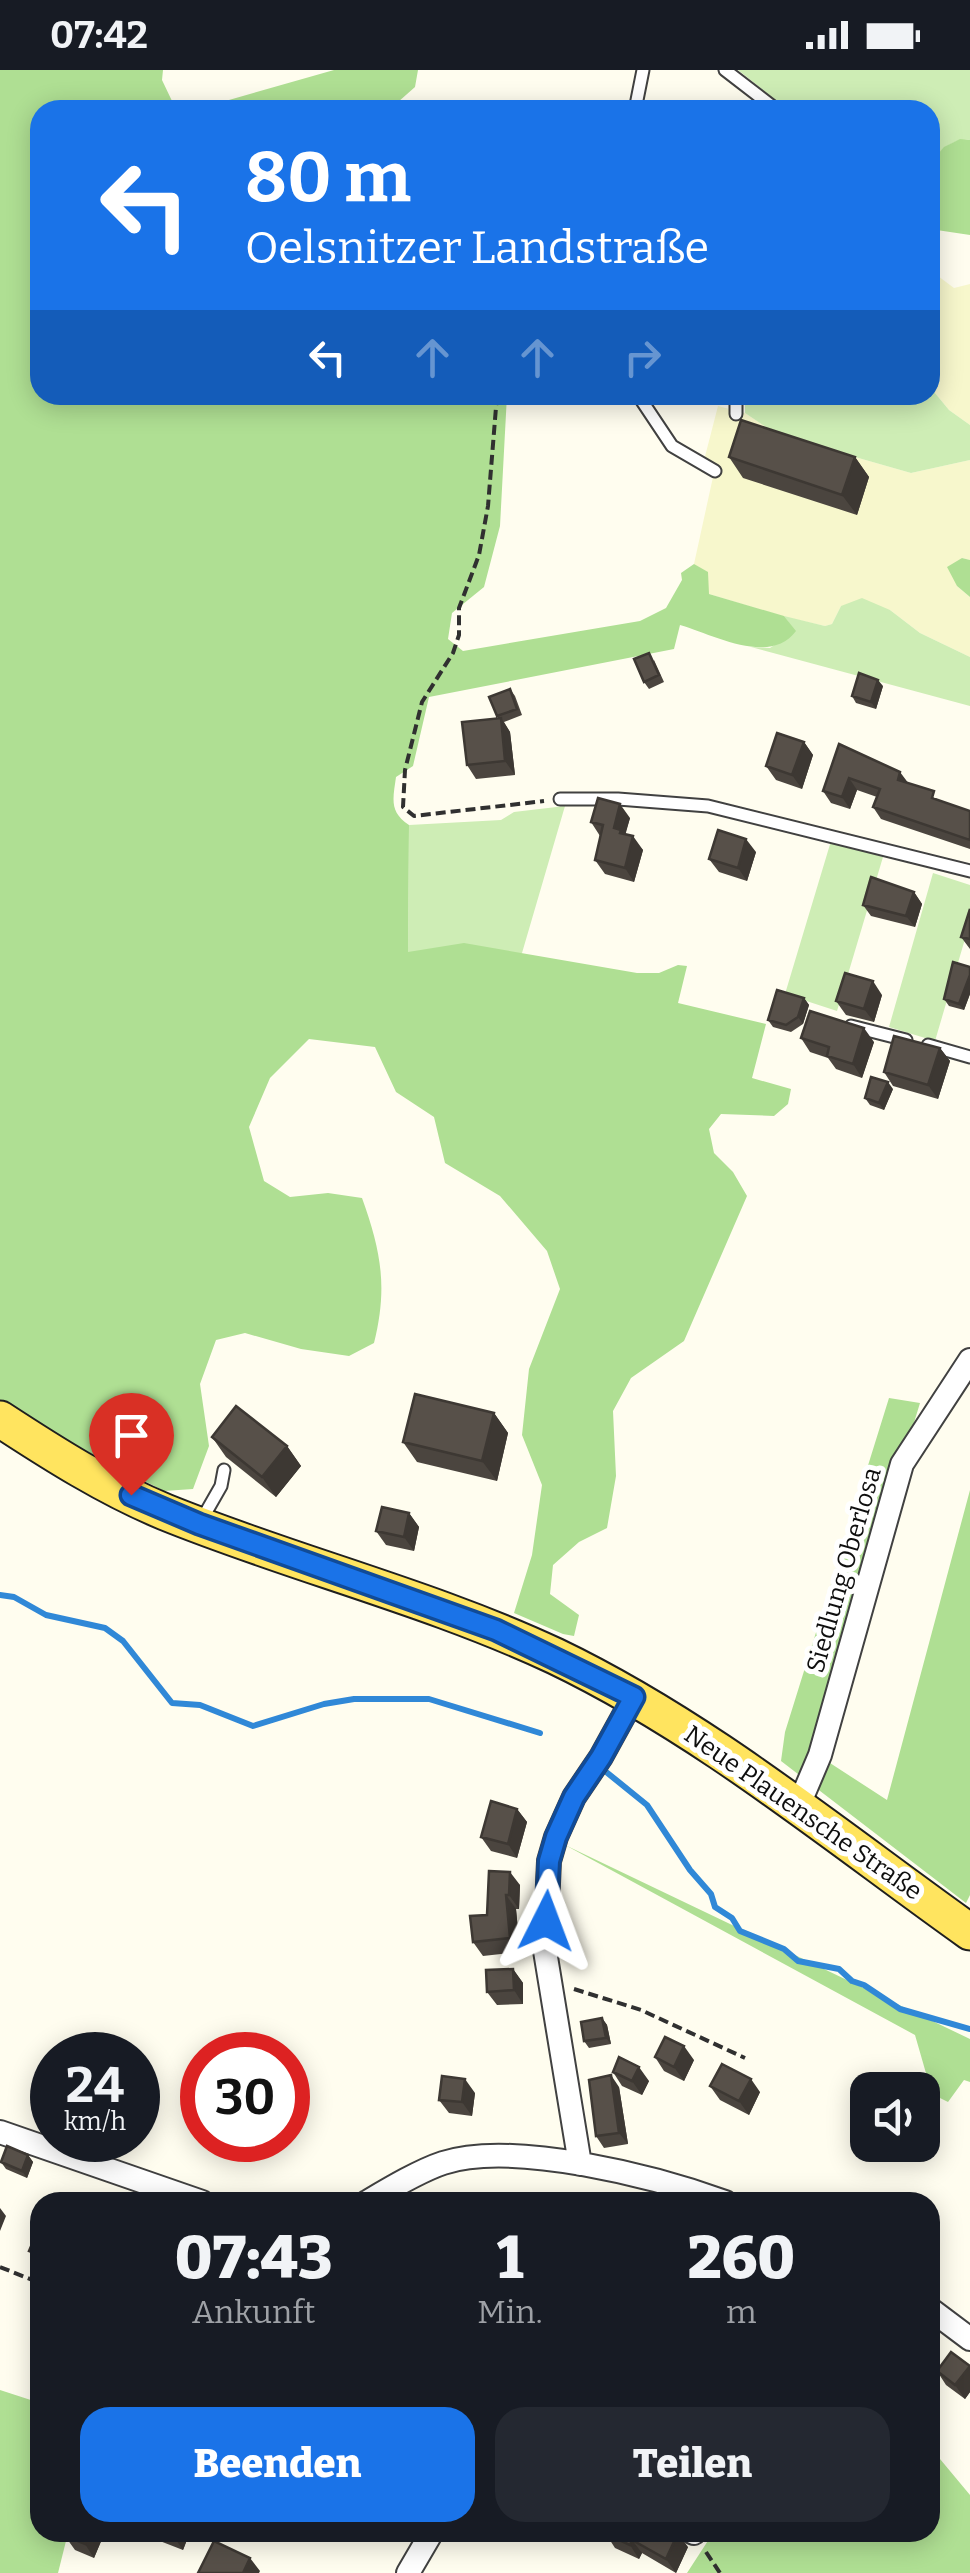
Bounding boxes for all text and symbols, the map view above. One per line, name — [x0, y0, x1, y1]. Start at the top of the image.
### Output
text: 07:42 — [50, 12, 148, 58]
text: 80 m — [245, 136, 411, 220]
icon: left — [80, 140, 210, 270]
text: Oelsnitzer Landstraße — [245, 221, 709, 275]
icon: left — [300, 330, 355, 385]
icon: ahead — [405, 330, 460, 385]
icon: ahead — [510, 330, 565, 385]
icon: right — [615, 330, 670, 385]
pin — [89, 1393, 174, 1496]
icon: arrive — [104, 1408, 159, 1463]
street label: Siedlung Oberlosa — [800, 1464, 888, 1676]
street label: Neue Plauensche Straße — [678, 1719, 928, 1907]
position arrow — [494, 1869, 598, 1973]
speed limit sign: 30 — [180, 2032, 310, 2162]
text: 24 — [66, 2055, 124, 2115]
map controls — [850, 2072, 940, 2162]
button: sound — [850, 2072, 940, 2162]
text: km/h — [64, 2107, 126, 2137]
text: 07:43 — [175, 2222, 333, 2294]
text: 1 — [497, 2222, 523, 2294]
text: 260 — [687, 2222, 795, 2294]
text: Ankunft — [192, 2293, 315, 2331]
text: Min. — [477, 2293, 543, 2331]
text: m — [726, 2293, 757, 2331]
button: Beenden — [80, 2407, 475, 2522]
button: Teilen — [495, 2407, 890, 2522]

